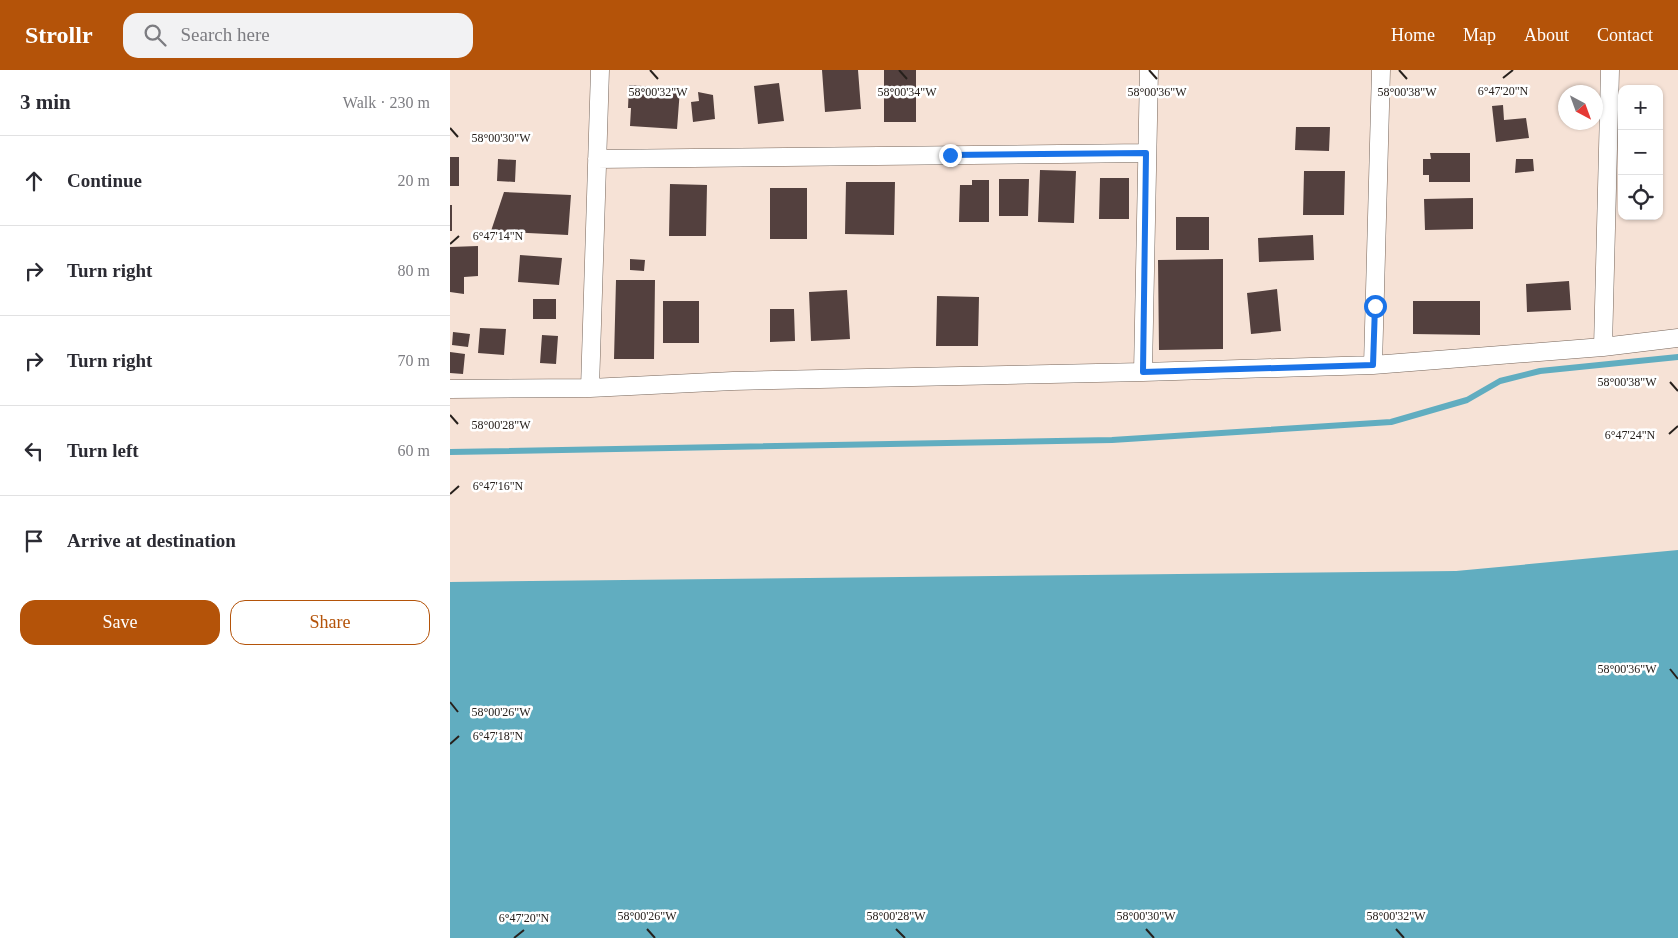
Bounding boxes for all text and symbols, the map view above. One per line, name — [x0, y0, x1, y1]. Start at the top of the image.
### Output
search box — [123, 13, 473, 58]
icon: search — [141, 21, 169, 49]
text: Strollr — [25, 22, 93, 48]
text: Search here — [181, 24, 270, 45]
text: Home — [1391, 25, 1435, 45]
text: Map — [1463, 25, 1496, 45]
text: About — [1524, 25, 1569, 45]
text: Contact — [1597, 25, 1653, 45]
text: 6°47'20"N — [1478, 84, 1529, 98]
text: 58°00'32"W — [628, 85, 688, 99]
text: 58°00'34"W — [877, 85, 937, 99]
text: 58°00'36"W — [1127, 85, 1187, 99]
text: 58°00'38"W — [1377, 85, 1437, 99]
north arrow — [1558, 85, 1603, 130]
map controls — [1618, 85, 1663, 220]
button: + — [1618, 85, 1663, 130]
text: 3 min — [20, 90, 71, 114]
text: Walk · 230 m — [343, 94, 430, 111]
button: − — [1618, 130, 1663, 175]
text: 58°00'30"W — [471, 131, 531, 145]
route end — [939, 144, 962, 167]
icon: ahead — [20, 167, 48, 195]
text: Continue — [67, 170, 142, 191]
text: 20 m — [398, 172, 430, 189]
button: locate — [1618, 175, 1663, 220]
text: 6°47'14"N — [473, 229, 524, 243]
icon: right — [20, 257, 48, 285]
text: Turn right — [67, 260, 152, 281]
text: 80 m — [398, 262, 430, 279]
route start — [1364, 295, 1387, 318]
icon: right — [20, 347, 48, 375]
text: Turn right — [67, 350, 152, 371]
text: 70 m — [398, 352, 430, 369]
text: 58°00'38"W — [1597, 375, 1657, 389]
text: 58°00'28"W — [471, 418, 531, 432]
text: 6°47'24"N — [1605, 428, 1656, 442]
icon: left — [20, 437, 48, 465]
text: Turn left — [67, 440, 139, 461]
text: 60 m — [398, 442, 430, 459]
text: 6°47'16"N — [473, 479, 524, 493]
icon: arrive — [20, 527, 48, 555]
text: Arrive at destination — [67, 530, 236, 551]
button: Save — [20, 600, 220, 645]
button: Share — [230, 600, 430, 645]
text: 58°00'36"W — [1597, 662, 1657, 676]
text: 58°00'26"W — [471, 705, 531, 719]
text: 6°47'18"N — [473, 729, 524, 743]
text: 58°00'26"W — [617, 909, 677, 923]
text: 58°00'28"W — [866, 909, 926, 923]
text: 58°00'30"W — [1116, 909, 1176, 923]
text: 58°00'32"W — [1366, 909, 1426, 923]
text: 6°47'20"N — [499, 911, 550, 925]

